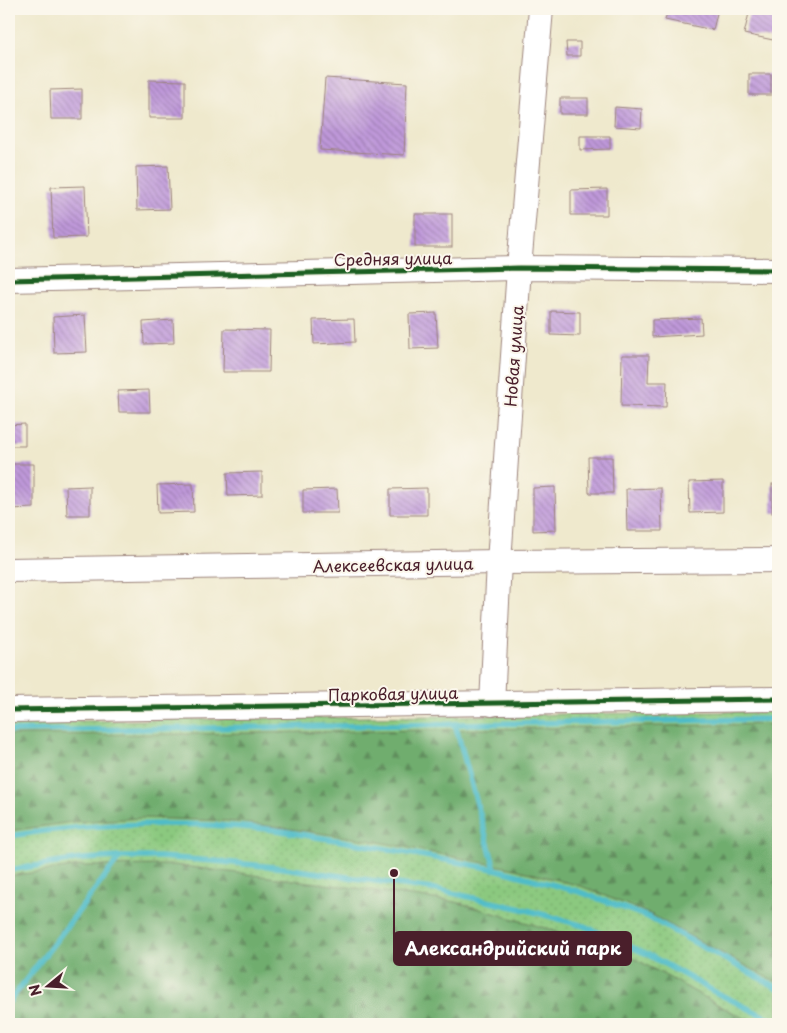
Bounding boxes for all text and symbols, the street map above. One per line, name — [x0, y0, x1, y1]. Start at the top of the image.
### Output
street label: Средняя улица — [334, 245, 452, 271]
street label: Новая улица — [497, 304, 529, 408]
street label: Алексеевская улица — [312, 551, 474, 577]
street label: Парковая улица — [328, 680, 458, 706]
callout: Александрийский парк — [394, 932, 631, 965]
text: Александрийский парк — [405, 934, 622, 961]
north arrow — [22, 960, 72, 1010]
text: N — [23, 982, 47, 999]

